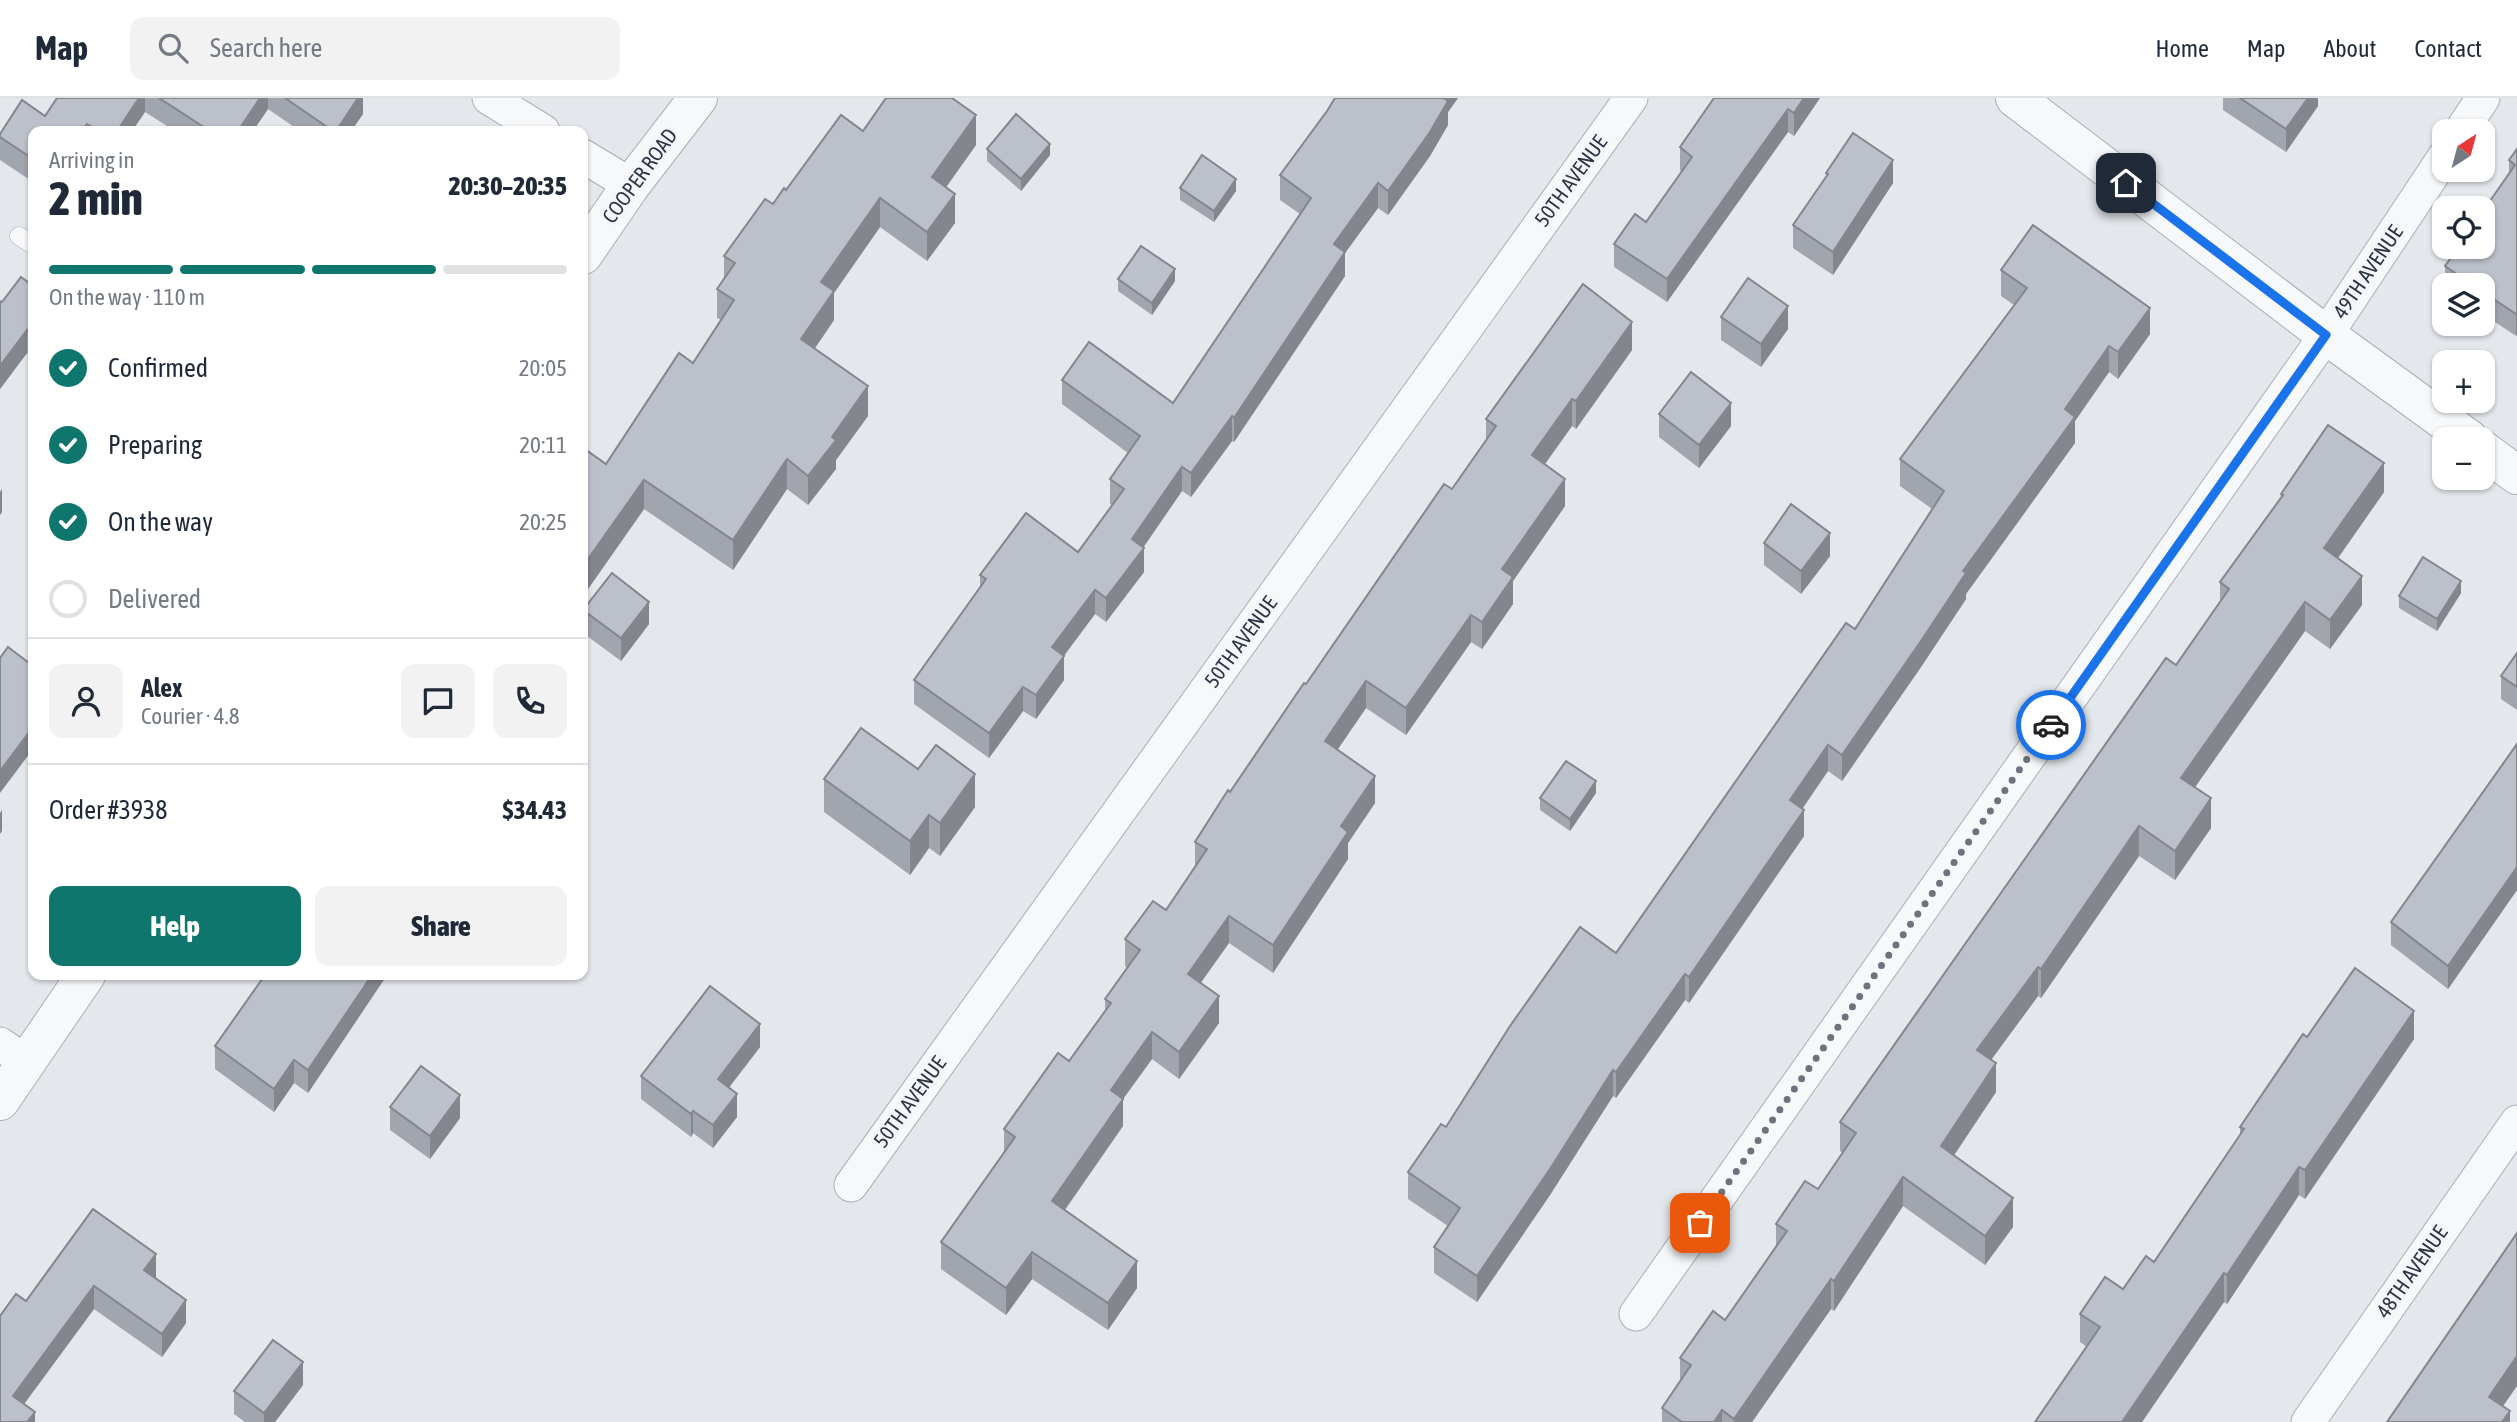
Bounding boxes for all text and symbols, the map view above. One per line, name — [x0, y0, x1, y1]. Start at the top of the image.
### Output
search box — [130, 17, 620, 80]
text: Map — [35, 29, 88, 67]
icon: search — [154, 29, 192, 67]
text: Search here — [210, 33, 322, 63]
text: Home — [2155, 35, 2209, 62]
text: Map — [2247, 35, 2285, 62]
text: About — [2323, 35, 2376, 62]
text: Contact — [2414, 35, 2482, 62]
north arrow — [2432, 119, 2496, 182]
map controls — [2432, 119, 2495, 490]
street label: COOPER ROAD — [597, 124, 681, 227]
street label: 50TH AVENUE — [1529, 130, 1611, 231]
text: Arriving in — [49, 147, 135, 173]
pin — [2096, 153, 2156, 213]
icon: home — [2107, 164, 2145, 202]
text: 20:30–20:35 — [449, 171, 567, 201]
text: 2 min — [49, 172, 143, 225]
button: locate — [2432, 196, 2495, 259]
street label: 49TH AVENUE — [2327, 220, 2407, 322]
button: layers — [2432, 273, 2495, 336]
text: On the way · 110 m — [49, 284, 205, 310]
icon: check — [49, 349, 87, 387]
button: + — [2432, 350, 2495, 413]
text: Confirmed — [108, 353, 208, 383]
text: 20:05 — [519, 355, 567, 381]
icon: check — [49, 426, 87, 464]
button: − — [2432, 427, 2495, 490]
text: Preparing — [108, 430, 202, 460]
text: 20:11 — [519, 432, 567, 458]
icon: check — [49, 503, 87, 541]
text: On the way — [108, 507, 213, 537]
text: 20:25 — [519, 509, 567, 535]
text: Delivered — [108, 584, 201, 614]
street label: 50TH AVENUE — [1199, 591, 1281, 692]
button: person — [49, 664, 123, 738]
button: chat — [401, 664, 475, 738]
button: phone — [493, 664, 567, 738]
text: Alex — [141, 673, 182, 703]
courier — [2016, 690, 2086, 760]
text: Courier · 4.8 — [141, 703, 240, 729]
icon: car — [2032, 706, 2070, 744]
text: Order #3938 — [49, 795, 168, 825]
text: $34.43 — [503, 795, 567, 825]
button: Help — [49, 886, 301, 966]
button: Share — [315, 886, 567, 966]
street label: 50TH AVENUE — [868, 1051, 950, 1152]
pin — [1670, 1193, 1730, 1253]
icon: bag — [1681, 1204, 1719, 1242]
street label: 48TH AVENUE — [2371, 1221, 2452, 1322]

